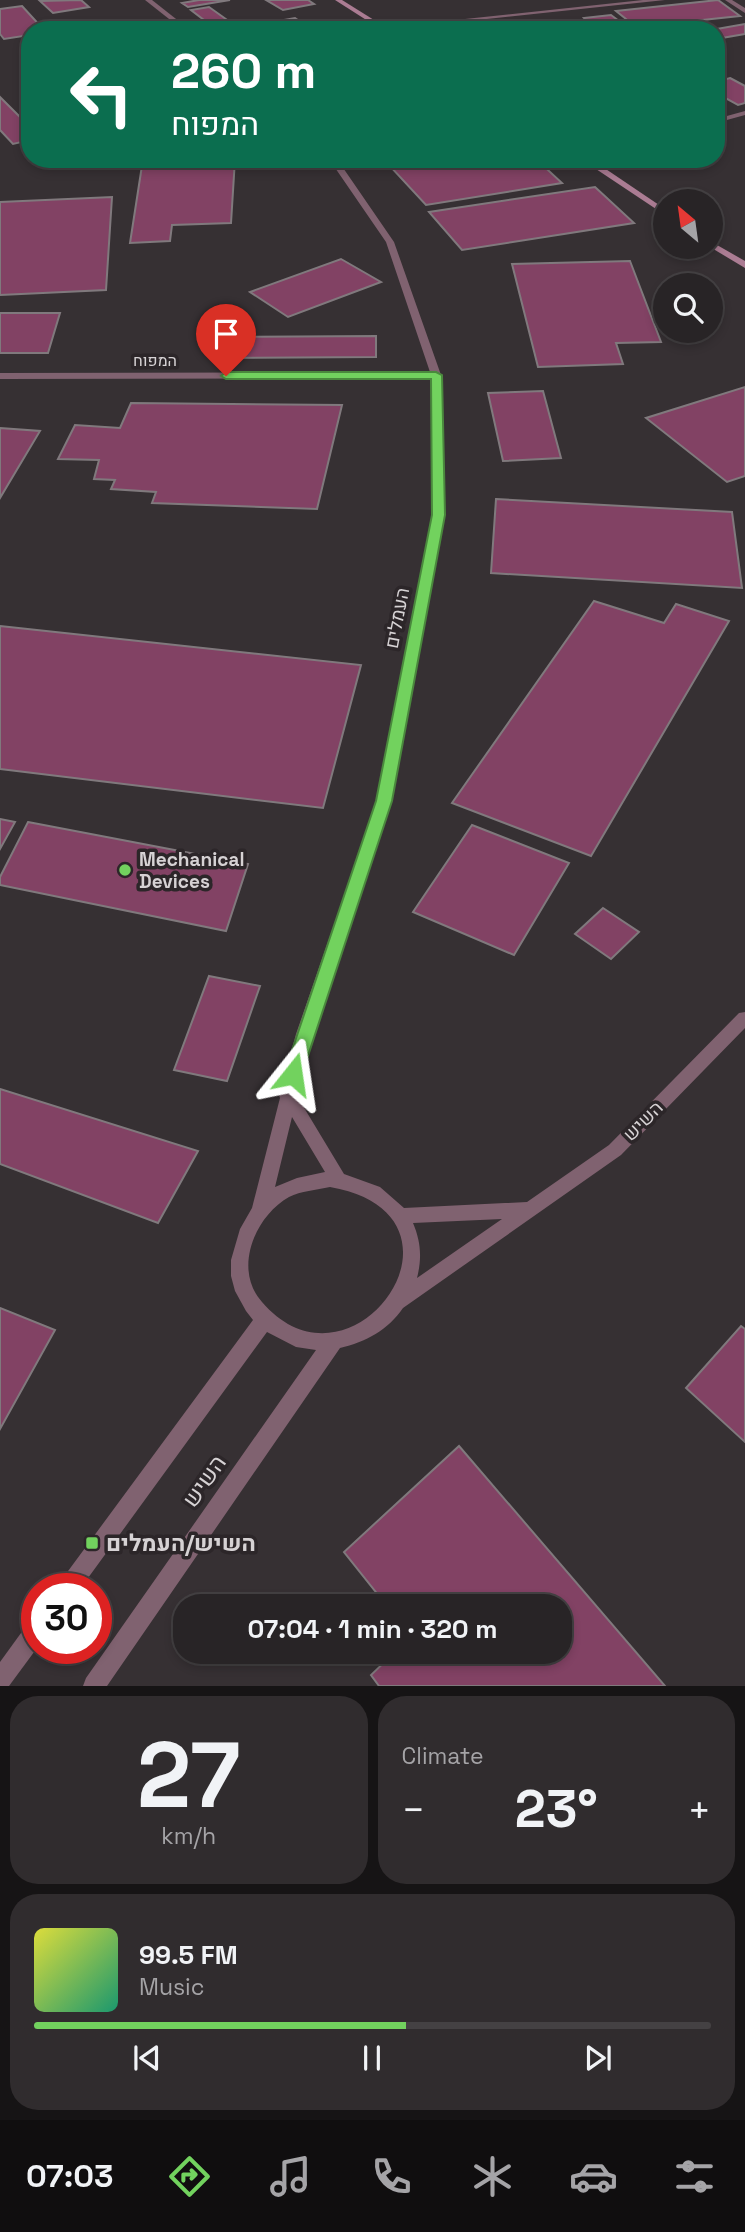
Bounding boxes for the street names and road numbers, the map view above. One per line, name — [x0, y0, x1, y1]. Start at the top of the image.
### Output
street label: המפוח — [133, 350, 177, 371]
street label: העמלים — [379, 585, 415, 651]
street label: השיש — [618, 1096, 668, 1146]
street label: השיש — [175, 1449, 233, 1513]

